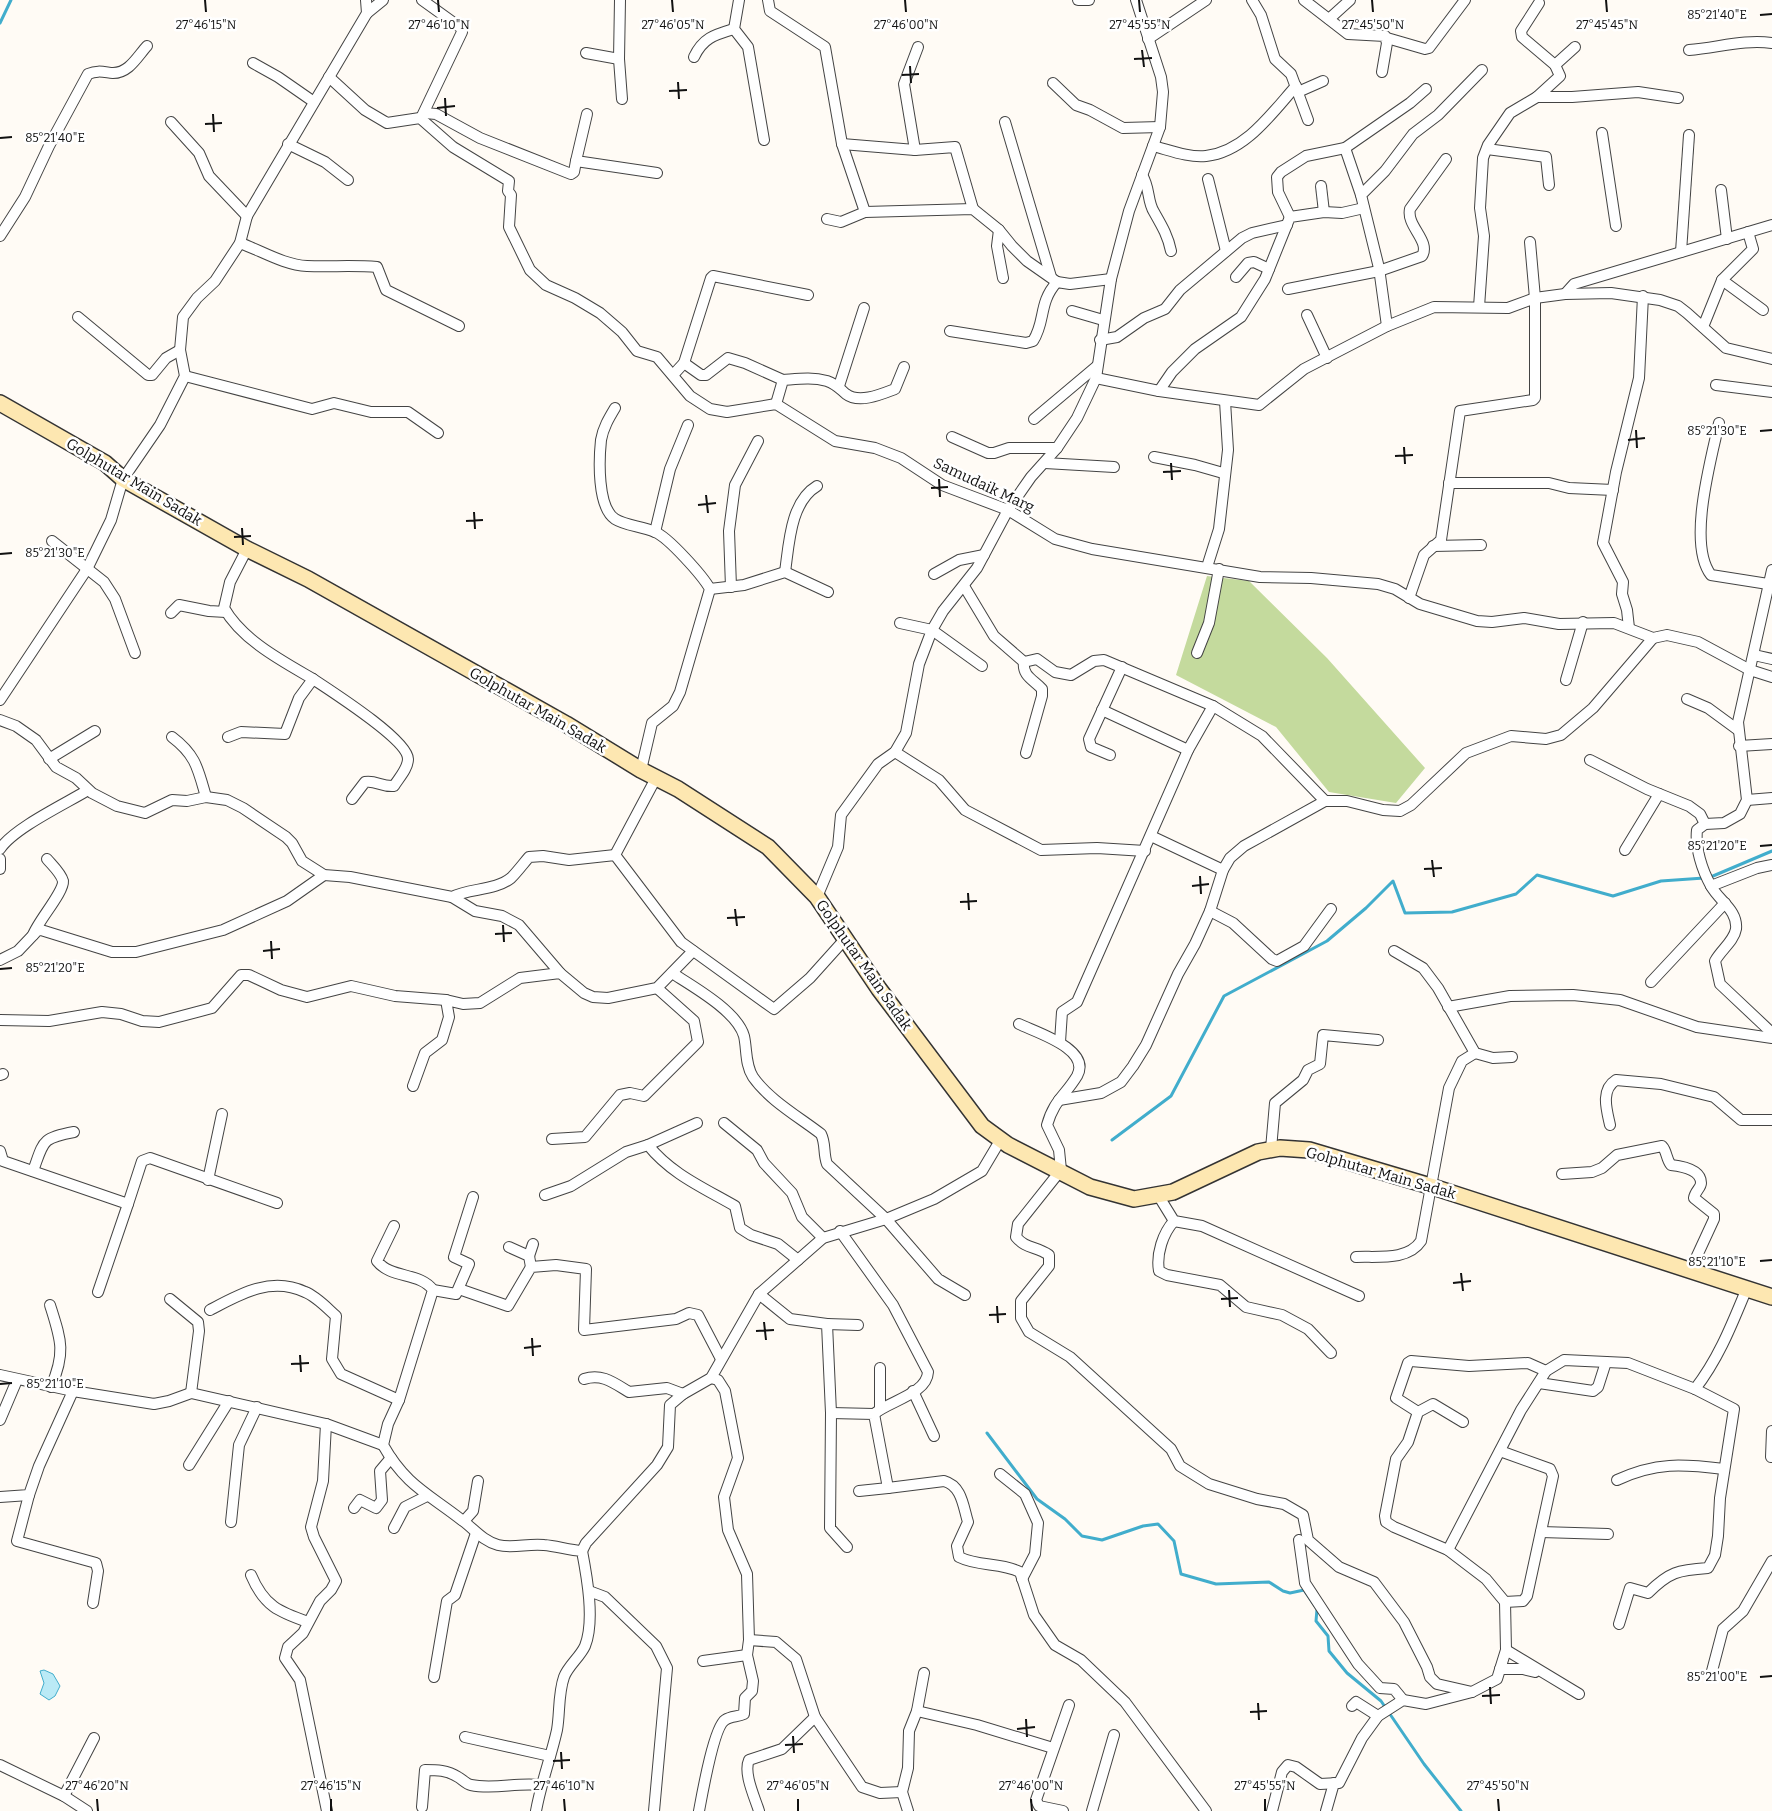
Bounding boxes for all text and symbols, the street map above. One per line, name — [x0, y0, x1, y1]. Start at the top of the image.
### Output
text: 85°21'40"E — [1687, 8, 1747, 22]
text: 27°46'15"N — [176, 18, 237, 32]
text: 27°46'10"N — [408, 18, 470, 32]
text: 27°46'05"N — [641, 18, 705, 32]
text: 27°46'00"N — [874, 18, 939, 32]
text: 27°45'55"N — [1109, 18, 1171, 32]
text: 27°45'50"N — [1342, 18, 1405, 32]
text: 27°45'45"N — [1576, 18, 1638, 32]
text: 85°21'40"E — [25, 131, 85, 145]
text: 85°21'30"E — [1687, 424, 1747, 438]
street label: Golphutar Main Sadak — [63, 434, 206, 530]
street label: Samudaik Marg — [931, 454, 1037, 516]
text: 85°21'30"E — [25, 546, 85, 560]
street label: Golphutar Main Sadak — [466, 663, 610, 757]
text: 85°21'20"E — [1687, 839, 1747, 853]
street label: Golphutar Main Sadak — [812, 896, 916, 1034]
text: 85°21'20"E — [25, 961, 85, 975]
street label: Golphutar Main Sadak — [1304, 1143, 1459, 1203]
text: 85°21'10"E — [1688, 1255, 1746, 1269]
text: 85°21'10"E — [26, 1377, 84, 1391]
text: 85°21'00"E — [1687, 1670, 1747, 1684]
text: 27°46'20"N — [65, 1779, 129, 1793]
text: 27°46'15"N — [301, 1779, 362, 1793]
text: 27°46'10"N — [533, 1779, 595, 1793]
text: 27°46'05"N — [766, 1779, 830, 1793]
text: 27°46'00"N — [999, 1779, 1064, 1793]
text: 27°45'55"N — [1234, 1779, 1296, 1793]
text: 27°45'50"N — [1467, 1779, 1530, 1793]

